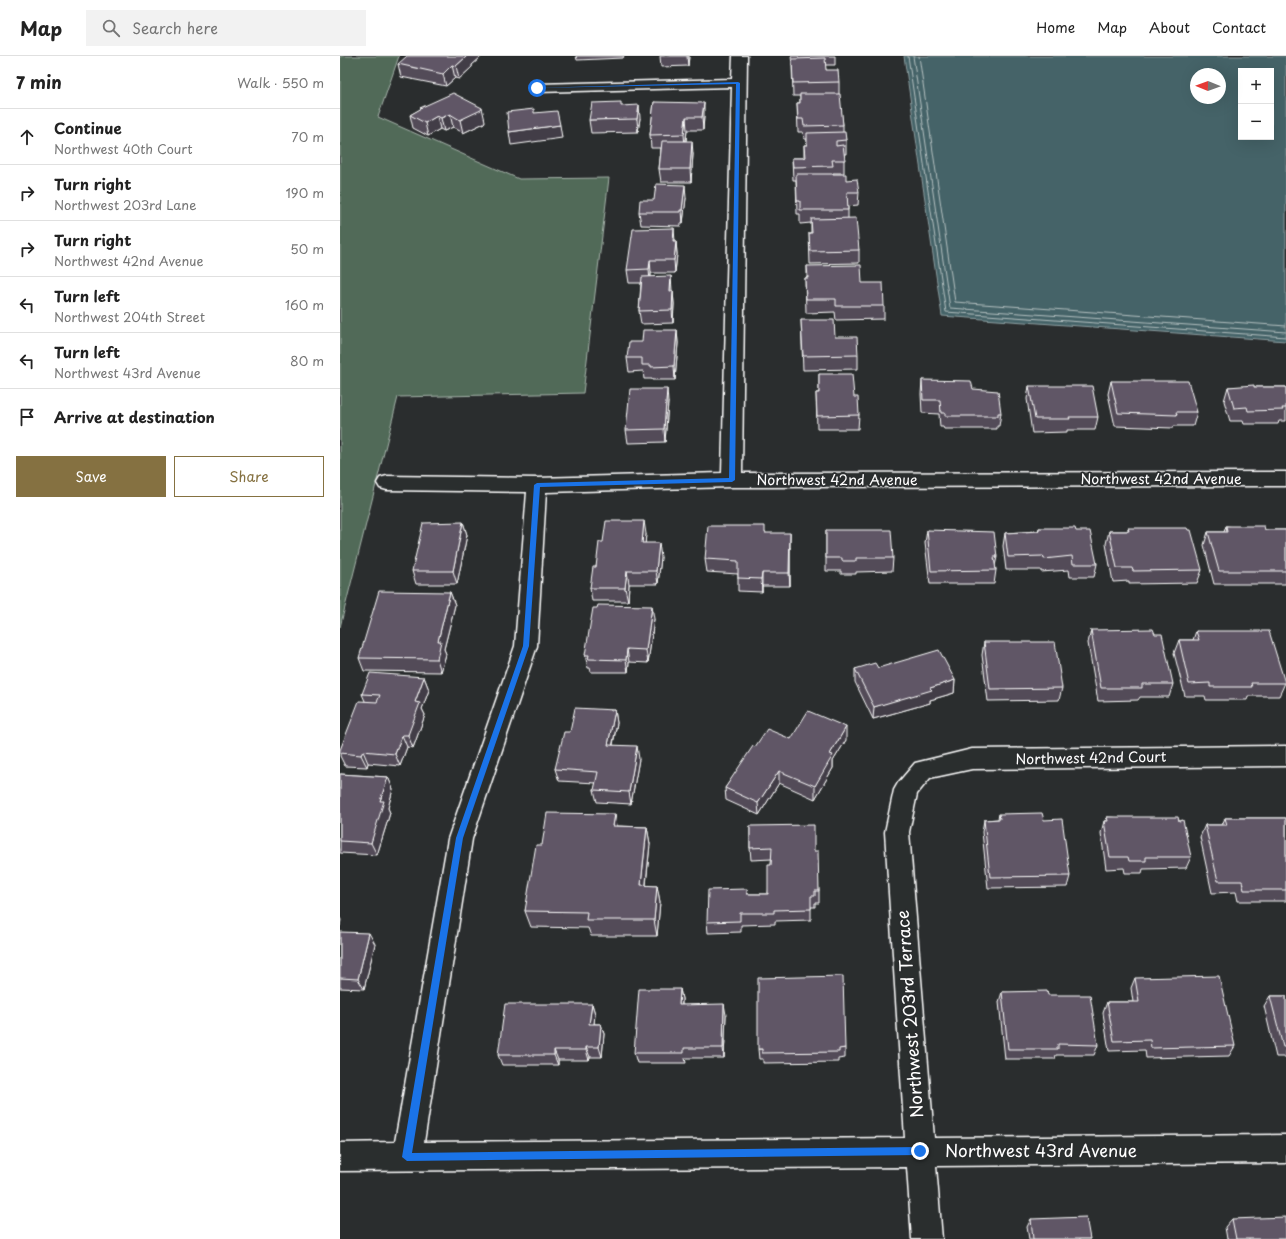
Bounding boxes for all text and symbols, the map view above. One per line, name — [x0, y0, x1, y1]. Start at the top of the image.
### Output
search box — [86, 10, 366, 46]
text: Map — [20, 14, 62, 42]
text: Search here — [132, 16, 218, 39]
icon: search — [100, 17, 122, 39]
text: Home — [1036, 17, 1075, 38]
text: Map — [1097, 17, 1127, 38]
text: About — [1149, 17, 1190, 38]
text: Contact — [1212, 17, 1266, 38]
north arrow — [1190, 68, 1226, 104]
map controls — [1238, 68, 1274, 140]
button: + — [1238, 68, 1274, 104]
text: 7 min — [16, 69, 62, 95]
text: Walk · 550 m — [237, 73, 324, 92]
route start — [528, 79, 546, 97]
button: − — [1238, 104, 1274, 140]
text: Continue — [54, 116, 122, 139]
icon: ahead — [16, 126, 38, 148]
text: 70 m — [291, 127, 324, 146]
text: Northwest 40th Court — [54, 139, 193, 158]
text: Turn right — [54, 172, 131, 195]
icon: right — [16, 182, 38, 204]
text: 190 m — [285, 183, 324, 202]
text: Northwest 203rd Lane — [54, 195, 196, 214]
text: Turn right — [54, 228, 131, 251]
icon: right — [16, 238, 38, 260]
text: 50 m — [290, 239, 324, 258]
text: Northwest 42nd Avenue — [54, 251, 204, 270]
text: Turn left — [54, 284, 120, 307]
icon: left — [16, 294, 38, 316]
text: 160 m — [285, 295, 324, 314]
text: Northwest 204th Street — [54, 307, 205, 326]
text: Turn left — [54, 340, 120, 363]
icon: left — [16, 350, 38, 372]
text: 80 m — [290, 351, 324, 370]
text: Northwest 43rd Avenue — [54, 363, 201, 382]
text: Arrive at destination — [54, 405, 215, 428]
icon: arrive — [16, 406, 38, 428]
button: Save — [16, 456, 166, 497]
button: Share — [174, 456, 324, 497]
street label: Northwest 42nd Avenue — [1080, 468, 1242, 489]
street label: Northwest 42nd Avenue — [756, 469, 918, 490]
street label: Northwest 42nd Court — [1015, 746, 1167, 769]
street label: Northwest 203rd Terrace — [889, 909, 929, 1119]
street label: Northwest 43rd Avenue — [945, 1137, 1137, 1163]
route end — [911, 1142, 929, 1160]

